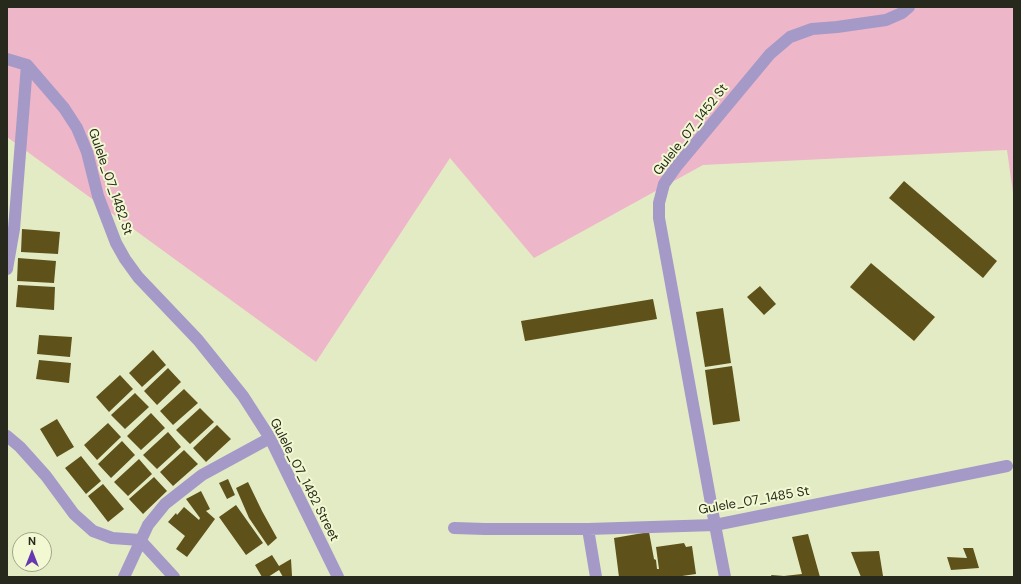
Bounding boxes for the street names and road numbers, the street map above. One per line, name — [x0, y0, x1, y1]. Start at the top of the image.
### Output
street label: Gulele_07_1452 St — [650, 81, 732, 179]
street label: Gulele_07_1482 St — [84, 127, 136, 237]
street label: Gulele_07_1482 Street — [266, 416, 342, 544]
street label: Gulele_07_1485 St — [697, 484, 811, 518]

